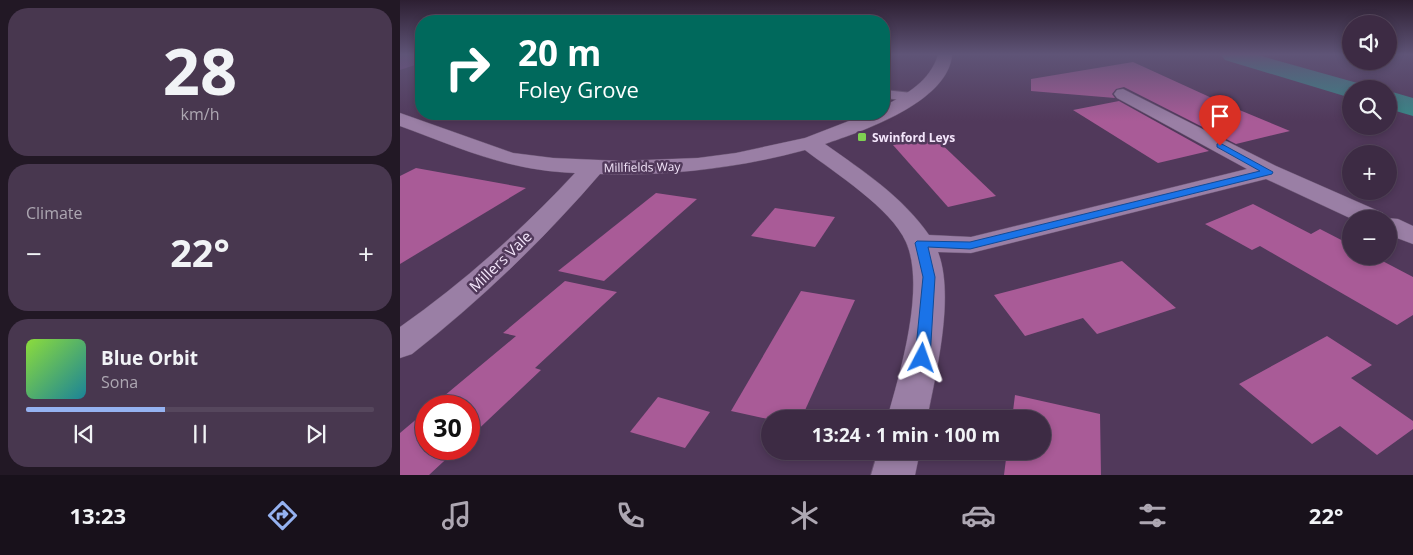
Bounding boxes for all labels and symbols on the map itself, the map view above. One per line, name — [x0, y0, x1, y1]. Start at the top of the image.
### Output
pin — [1199, 95, 1241, 146]
place label: Swinford Leys — [872, 129, 955, 146]
marker: Swinford Leys — [856, 131, 868, 143]
street label: Millfields Way — [604, 158, 681, 176]
street label: Millers Vale — [464, 226, 536, 296]
position arrow — [895, 331, 947, 383]
speed limit sign: 30 — [415, 395, 480, 460]

